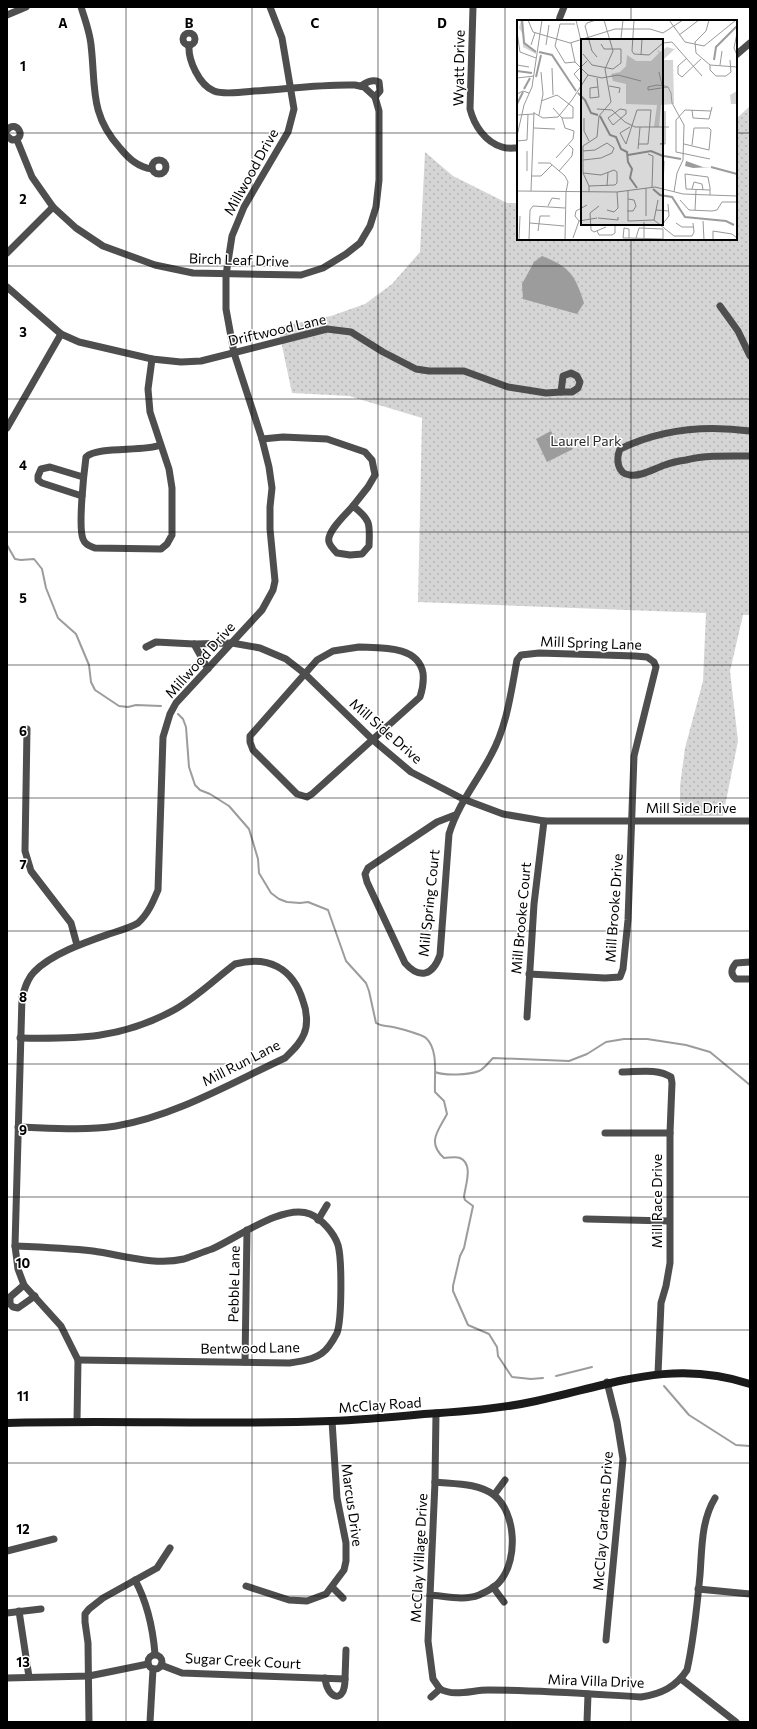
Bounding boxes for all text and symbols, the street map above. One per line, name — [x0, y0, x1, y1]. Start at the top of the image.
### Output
text: A — [58, 15, 68, 31]
text: B — [185, 15, 194, 31]
text: C — [311, 15, 320, 31]
text: D — [437, 15, 447, 31]
inset map — [517, 20, 737, 240]
street label: Wyatt Drive — [449, 30, 468, 106]
text: 1 — [20, 58, 26, 74]
street label: Millwood Drive — [220, 125, 281, 218]
text: 2 — [19, 191, 27, 207]
street label: Birch Leaf Drive — [189, 249, 289, 270]
street label: Driftwood Lane — [226, 310, 328, 349]
text: 3 — [19, 324, 27, 340]
park label: Laurel Park — [550, 432, 622, 449]
text: 4 — [19, 457, 27, 473]
text: 5 — [19, 590, 27, 606]
street label: Millwood Drive — [161, 618, 238, 701]
street label: Mill Spring Lane — [540, 632, 642, 653]
street label: Mill Side Drive — [347, 694, 426, 767]
text: 6 — [19, 723, 27, 739]
street label: Mill Side Drive — [646, 799, 736, 816]
street label: Mill Spring Court — [414, 848, 443, 957]
street label: Mill Brooke Drive — [601, 853, 626, 963]
text: 7 — [19, 856, 27, 872]
street label: Mill Brooke Court — [507, 861, 534, 975]
text: 8 — [19, 989, 27, 1005]
street label: Mill Run Lane — [199, 1036, 283, 1090]
text: 9 — [19, 1122, 27, 1138]
street label: Mill Race Drive — [648, 1154, 665, 1248]
street label: Pebble Lane — [224, 1245, 243, 1323]
text: 10 — [16, 1255, 31, 1271]
street label: Bentwood Lane — [200, 1338, 300, 1357]
text: 11 — [17, 1388, 29, 1404]
street label: McClay Road — [338, 1393, 422, 1416]
street label: McClay Gardens Drive — [589, 1451, 616, 1591]
street label: Marcus Drive — [338, 1462, 367, 1547]
street label: McClay Village Drive — [407, 1493, 430, 1623]
text: 12 — [16, 1521, 30, 1537]
street label: Sugar Creek Court — [185, 1649, 302, 1672]
text: 13 — [16, 1654, 30, 1670]
street label: Mira Villa Drive — [547, 1670, 645, 1691]

